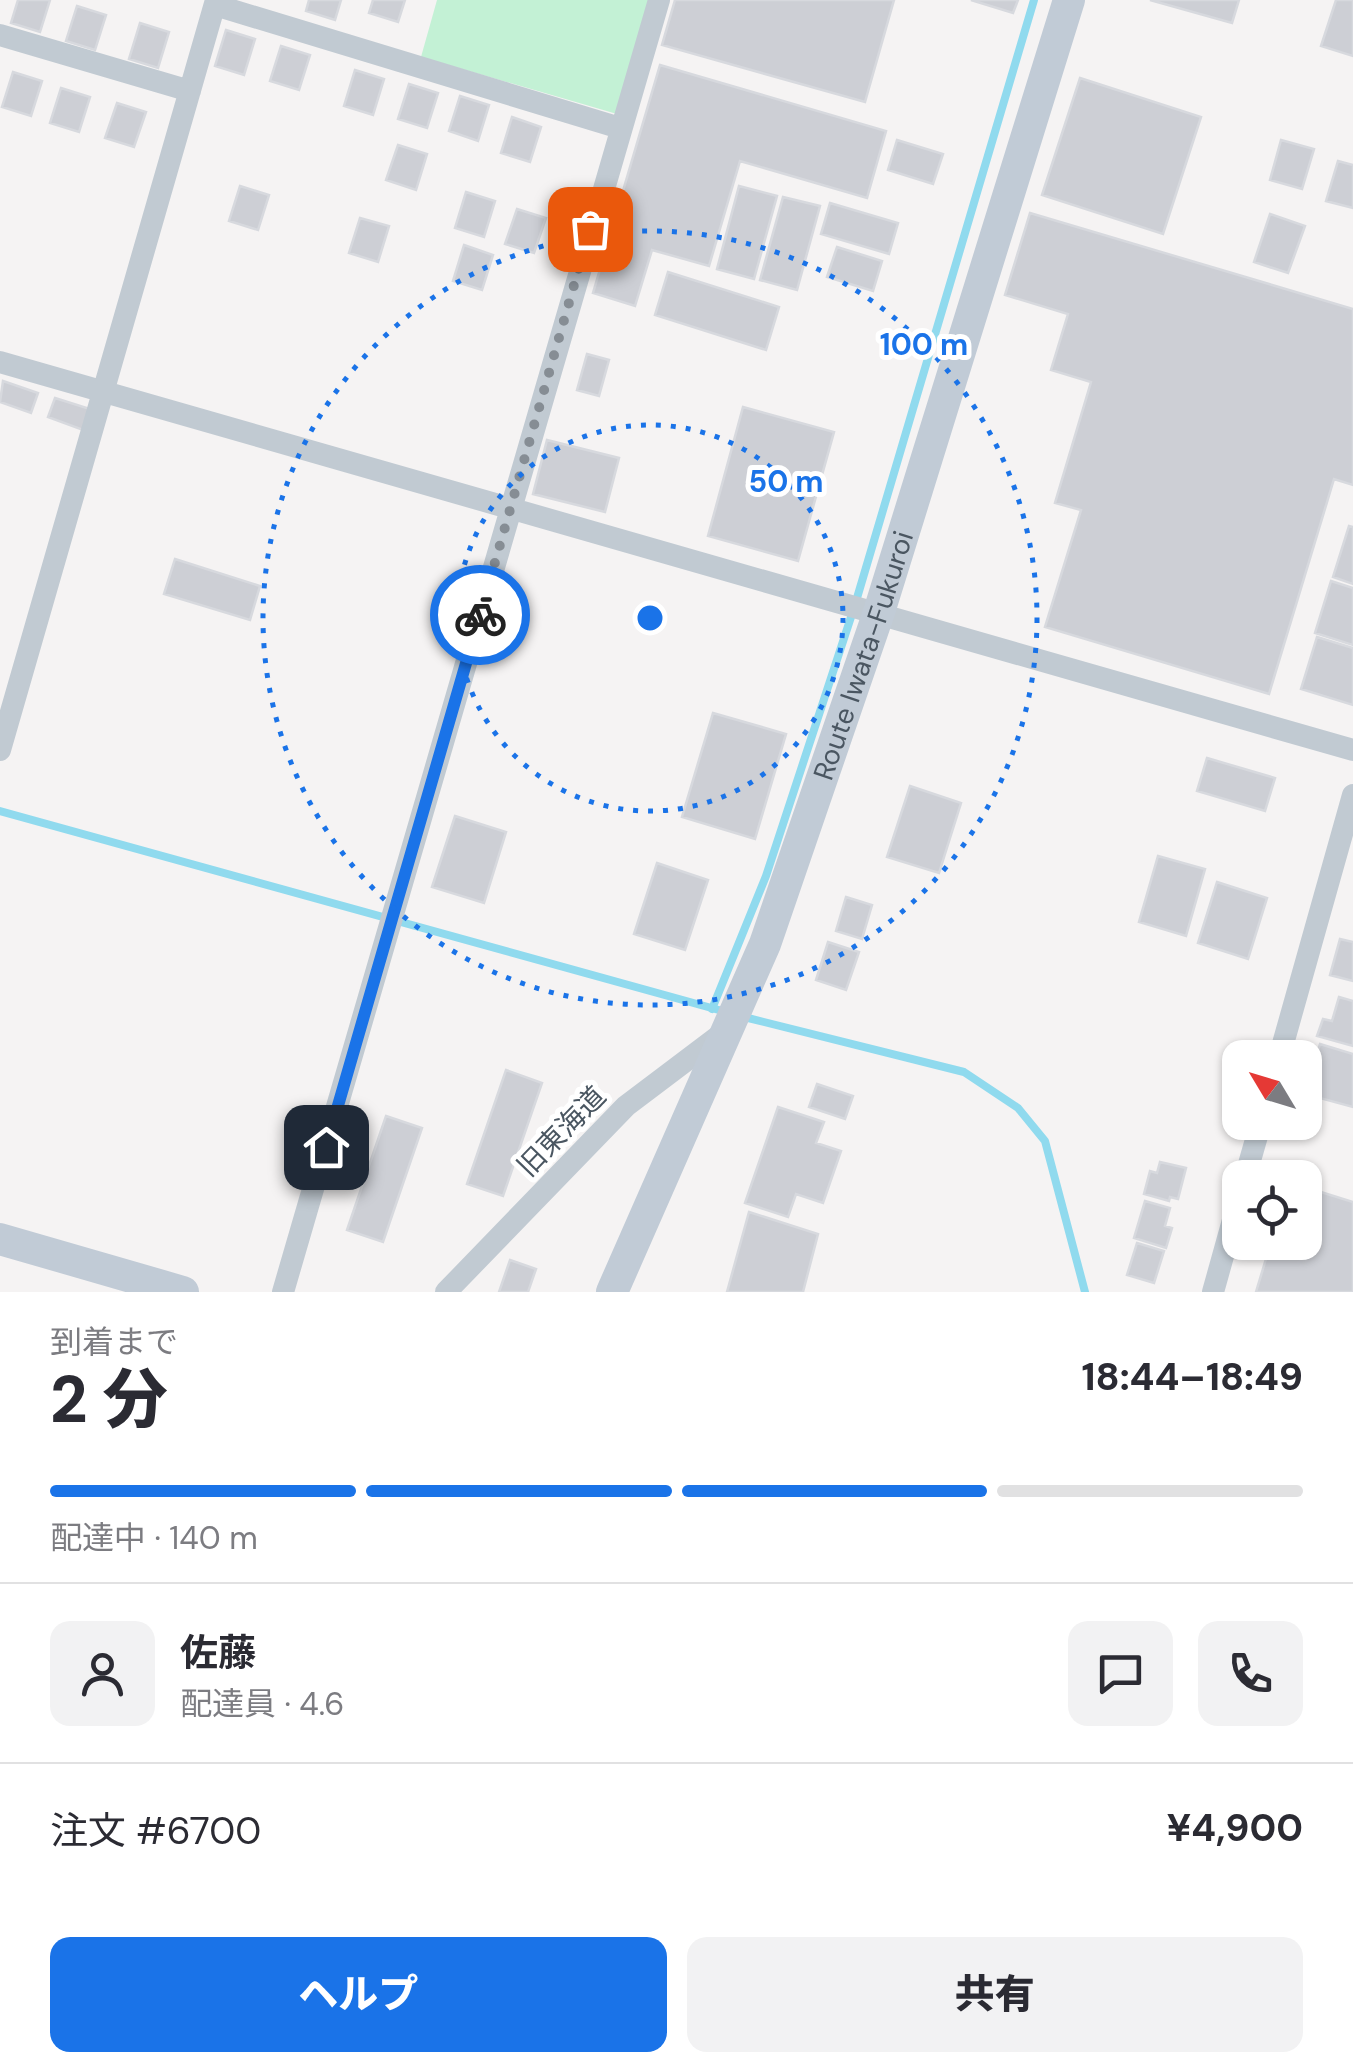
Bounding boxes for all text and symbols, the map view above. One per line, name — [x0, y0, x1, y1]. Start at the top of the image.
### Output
pin — [548, 187, 633, 272]
icon: bag — [563, 202, 618, 257]
text: 100 m — [880, 325, 968, 364]
text: 50 m — [748, 462, 824, 501]
street label: Route Iwata-Fukuroi — [805, 526, 922, 785]
courier — [430, 565, 530, 665]
icon: bike — [453, 588, 508, 643]
centre of rings — [632, 600, 668, 636]
north arrow — [1222, 1040, 1322, 1140]
map controls — [1222, 1040, 1322, 1260]
street label: 旧東海道 — [509, 1078, 614, 1184]
pin — [284, 1105, 369, 1190]
icon: home — [299, 1120, 354, 1175]
button: locate — [1222, 1160, 1322, 1260]
text: 到着まで — [50, 1321, 178, 1363]
text: 18:44–18:49 — [1082, 1352, 1303, 1402]
text: 2 分 — [50, 1358, 168, 1442]
text: 配達中 · 140 m — [50, 1517, 258, 1559]
button: person — [50, 1621, 155, 1726]
button: chat — [1068, 1621, 1173, 1726]
button: phone — [1198, 1621, 1303, 1726]
text: 佐藤 — [180, 1628, 256, 1678]
text: 配達員 · 4.6 — [180, 1683, 344, 1725]
text: ¥4,900 — [1167, 1803, 1303, 1853]
text: 注文 #6700 — [50, 1806, 261, 1856]
button: ヘルプ — [50, 1937, 667, 2052]
button: 共有 — [687, 1937, 1303, 2052]

